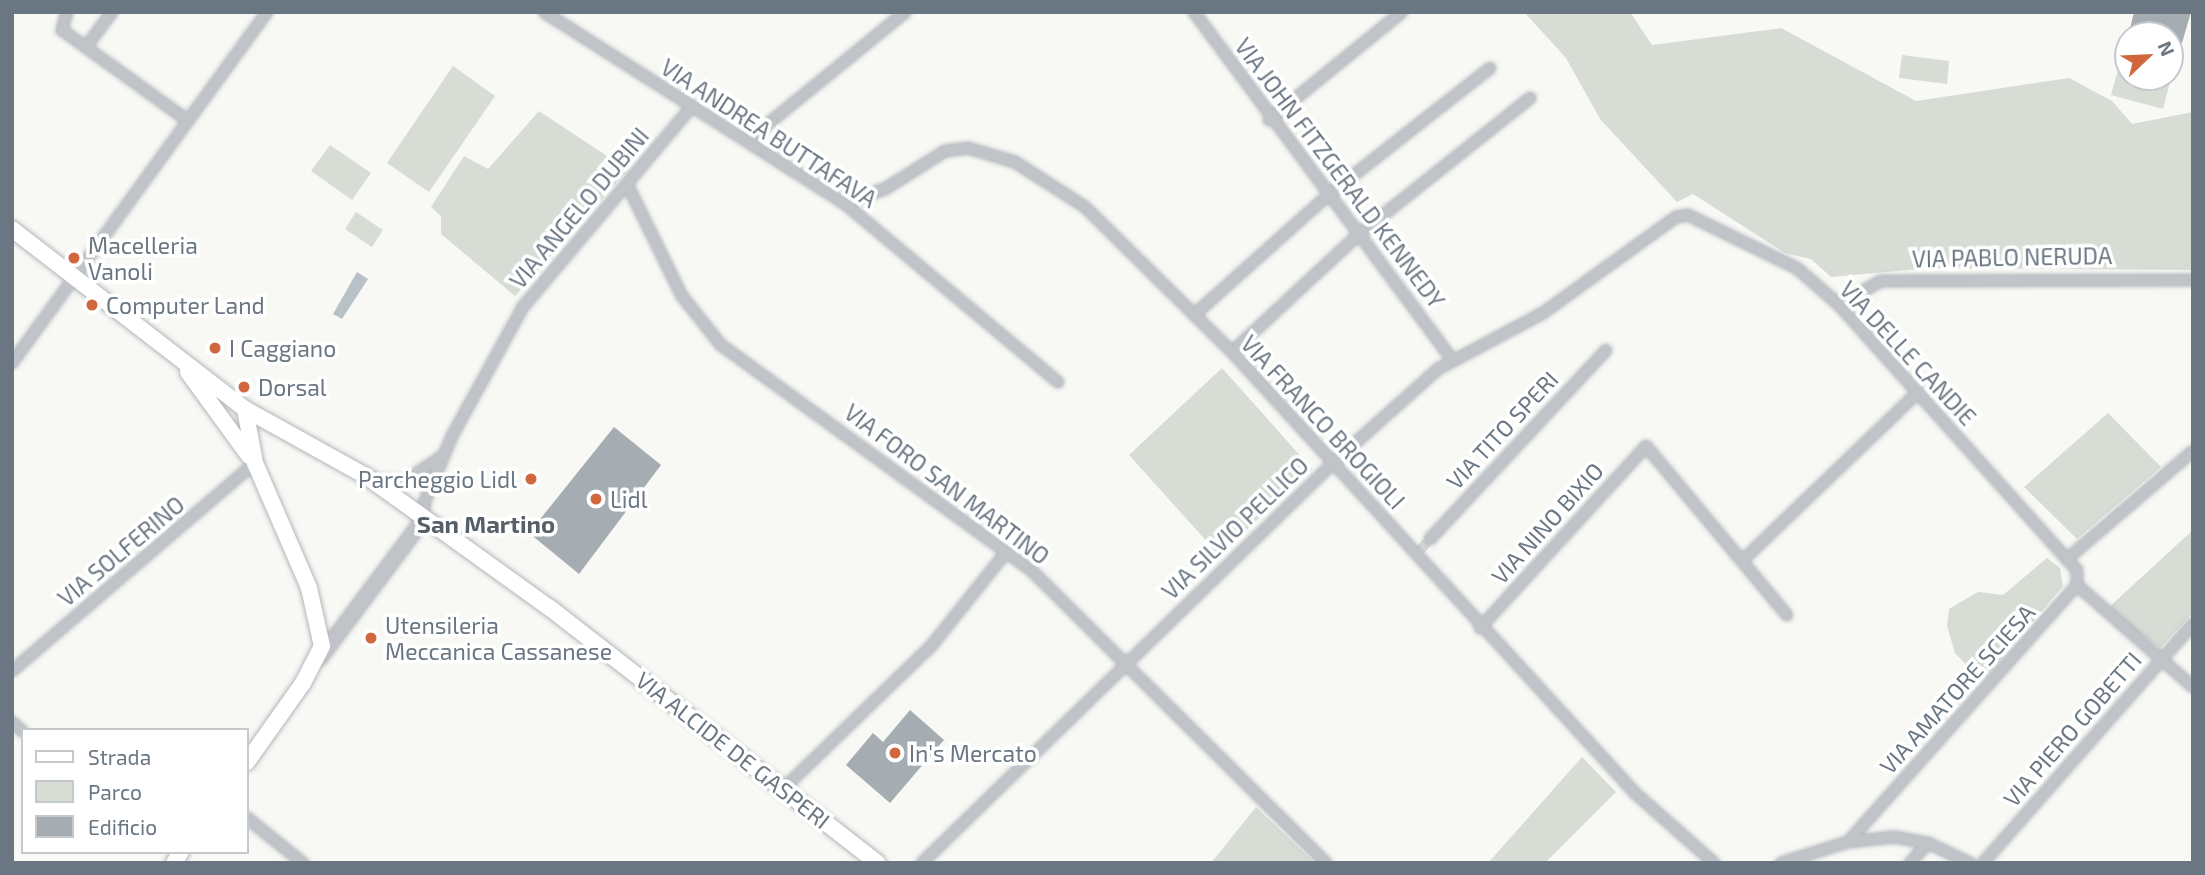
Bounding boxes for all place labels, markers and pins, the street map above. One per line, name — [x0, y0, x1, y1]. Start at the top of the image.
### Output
place label: Macelleria Vanoli — [88, 231, 198, 285]
marker: Macelleria Vanoli — [66, 250, 82, 266]
place label: Computer Land — [106, 291, 265, 319]
marker: Computer Land — [84, 297, 100, 313]
place label: I Caggiano — [229, 334, 336, 362]
marker: I Caggiano — [207, 340, 223, 356]
place label: Dorsal — [258, 373, 327, 401]
marker: Dorsal — [236, 379, 252, 395]
place label: Parcheggio Lidl — [358, 465, 517, 493]
marker: Parcheggio Lidl — [523, 471, 539, 487]
place label: Lidl — [610, 485, 648, 513]
marker: Lidl — [588, 491, 604, 507]
place label: Utensileria Meccanica Cassanese — [385, 611, 612, 665]
marker: Utensileria Meccanica Cassanese — [363, 630, 379, 646]
place label: In's Mercato — [909, 739, 1037, 767]
marker: In's Mercato — [887, 745, 903, 761]

